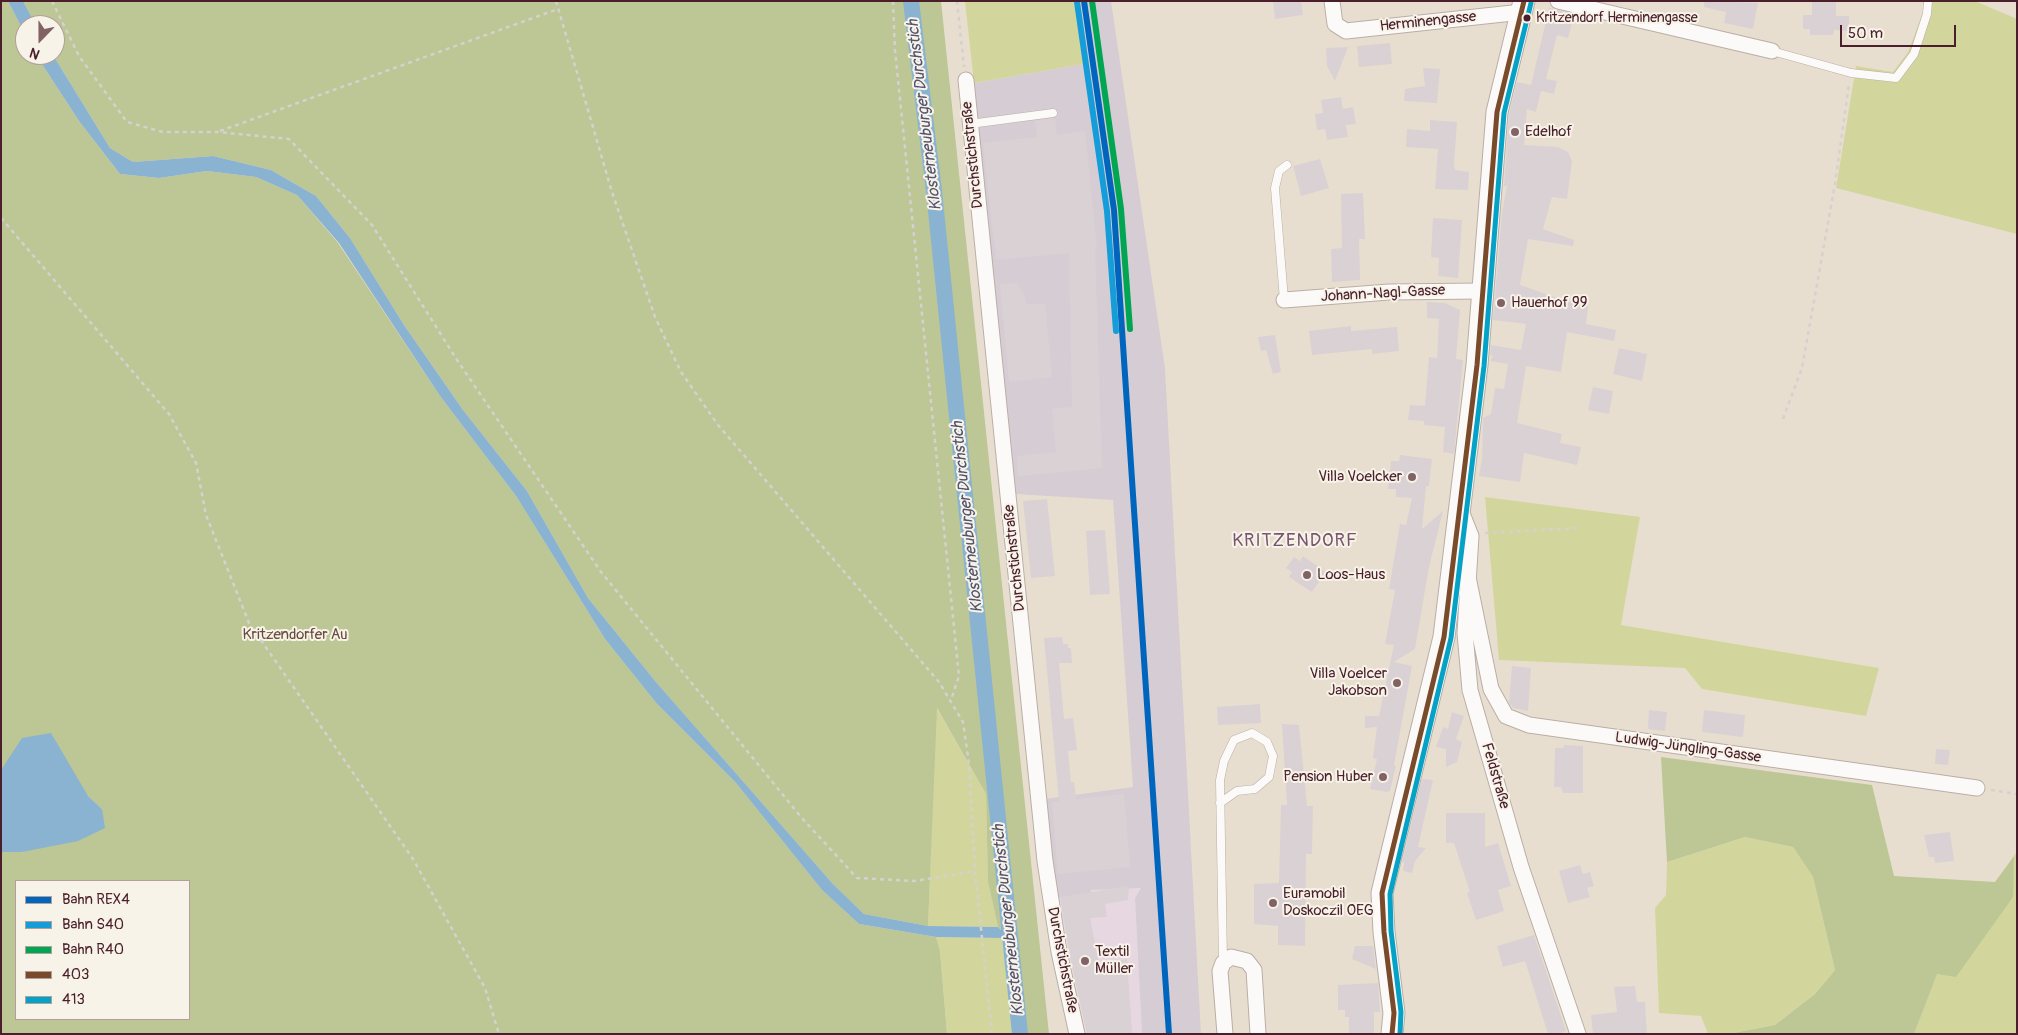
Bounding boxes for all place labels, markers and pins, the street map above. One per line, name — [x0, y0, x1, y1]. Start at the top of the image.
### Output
place label: Kritzendorf Herminengasse — [1536, 10, 1698, 26]
marker: Kritzendorf Herminengasse — [1522, 13, 1532, 23]
place label: Edelhof — [1525, 123, 1572, 141]
marker: Edelhof — [1509, 126, 1521, 138]
place label: Hauerhof 99 — [1511, 294, 1587, 312]
marker: Hauerhof 99 — [1495, 297, 1507, 309]
place label: Villa Voelcker — [1318, 468, 1402, 486]
marker: Villa Voelcker — [1406, 471, 1418, 483]
place label: Loos-Haus — [1317, 566, 1385, 584]
marker: Loos-Haus — [1301, 569, 1313, 581]
place label: Villa Voelcer Jakobson — [1310, 665, 1387, 700]
marker: Villa Voelcer Jakobson — [1391, 677, 1403, 689]
place label: Pension Huber — [1283, 768, 1373, 786]
marker: Pension Huber — [1377, 771, 1389, 783]
place label: Euramobil Doskoczil OEG — [1283, 885, 1374, 920]
marker: Euramobil Doskoczil OEG — [1267, 897, 1279, 909]
place label: Textil Müller — [1095, 943, 1133, 978]
marker: Textil Müller — [1079, 955, 1091, 967]

